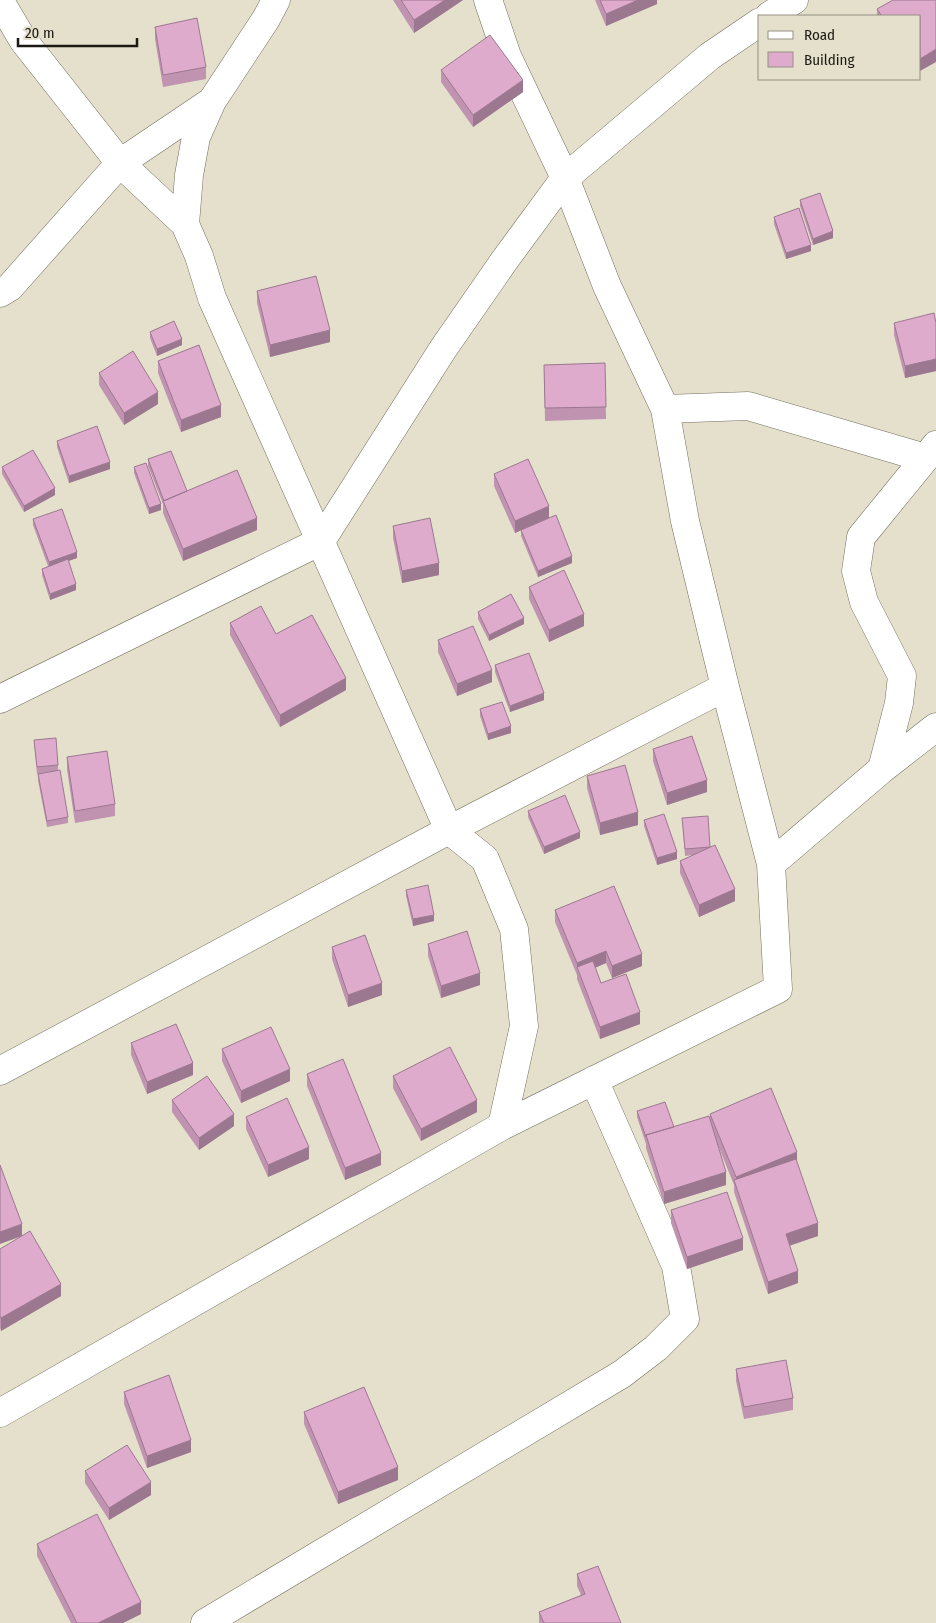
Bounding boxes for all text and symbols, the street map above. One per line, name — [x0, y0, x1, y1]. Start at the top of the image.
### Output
scale bar — [18, 15, 136, 47]
legend — [758, 15, 921, 80]
text: 20 m — [25, 24, 55, 42]
text: Road — [804, 26, 835, 44]
text: Building — [804, 51, 855, 69]

